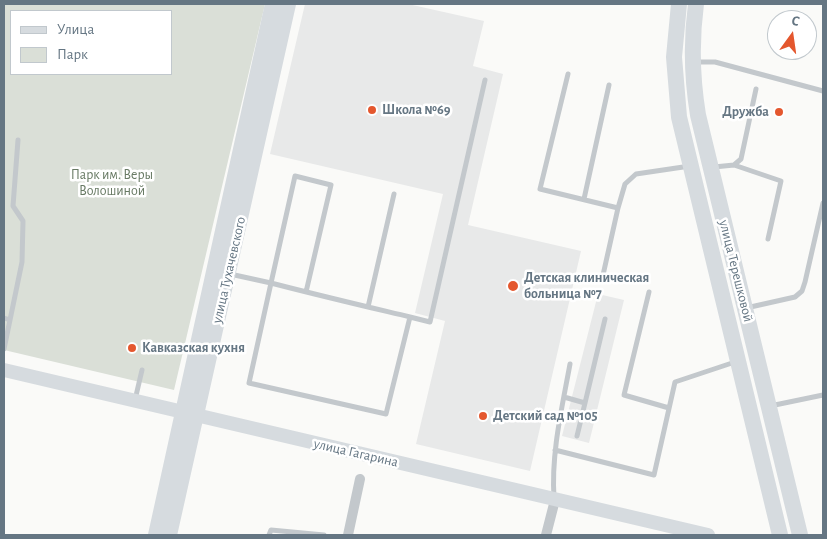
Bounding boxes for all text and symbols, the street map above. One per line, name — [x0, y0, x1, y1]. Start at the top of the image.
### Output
legend — [10, 10, 172, 75]
north arrow — [767, 10, 817, 60]
text: С — [790, 14, 801, 29]
text: Улица — [57, 22, 94, 37]
text: Парк — [57, 47, 88, 62]
place label: Школа №69 — [382, 102, 451, 118]
marker: Школа №69 — [366, 104, 378, 116]
place label: Дружба — [722, 104, 769, 120]
marker: Дружба — [773, 106, 785, 118]
park label: Парк им. Веры Волошиной — [71, 167, 153, 200]
street label: улица Тухачевского — [209, 215, 249, 325]
street label: улица Терешковой — [715, 218, 757, 324]
place label: Детская клиническая больница №7 — [524, 270, 649, 302]
marker: Детская клиническая больница №7 — [506, 279, 520, 293]
place label: Кавказская кухня — [142, 340, 245, 356]
marker: Кавказская кухня — [126, 342, 138, 354]
place label: Детский сад №105 — [493, 408, 598, 424]
marker: Детский сад №105 — [477, 410, 489, 422]
street label: улица Гагарина — [312, 435, 400, 471]

